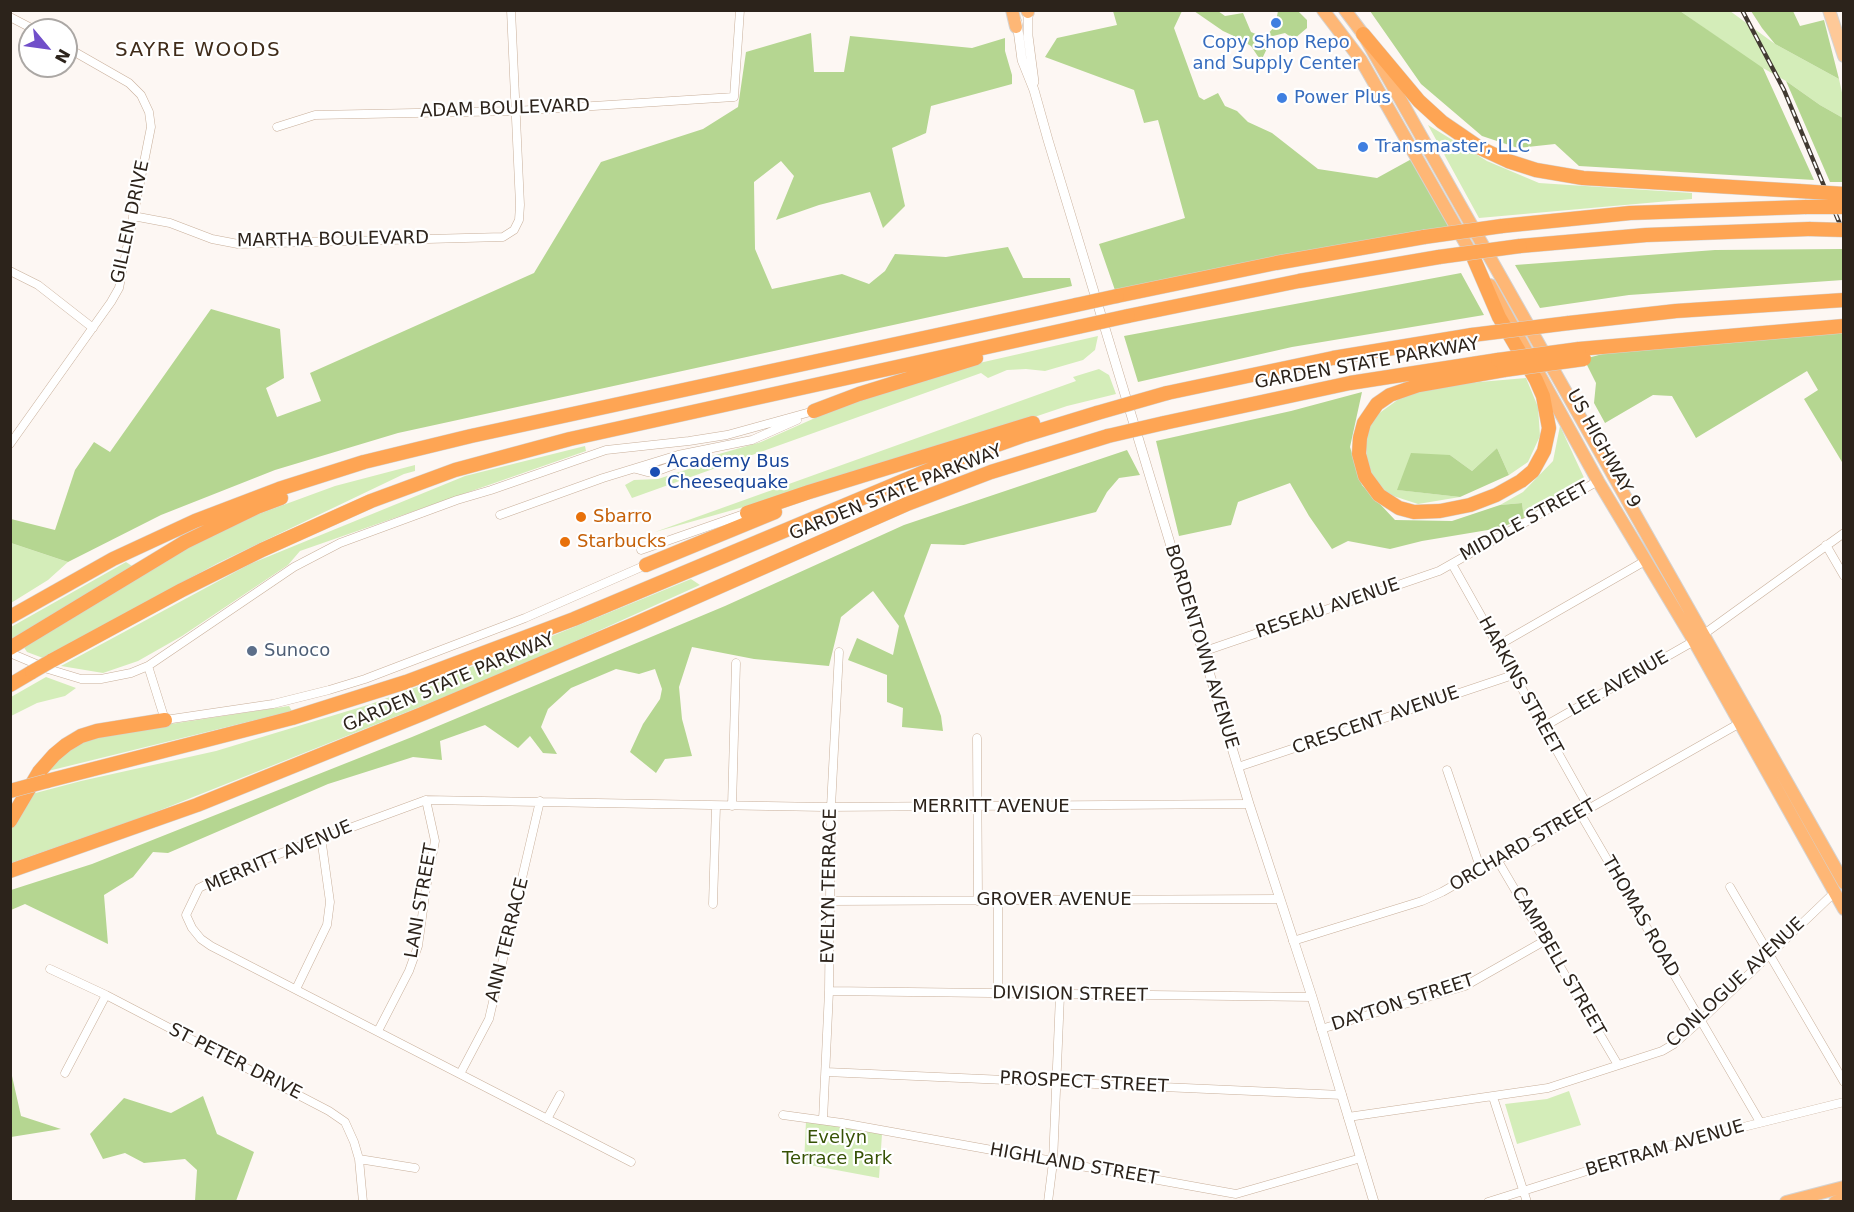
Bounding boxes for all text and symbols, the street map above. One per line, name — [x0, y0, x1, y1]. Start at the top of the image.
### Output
marker: Copy Shop Repo and Supply Center — [1269, 16, 1283, 30]
north arrow — [18, 18, 78, 78]
place label: Copy Shop Repo and Supply Center — [1192, 32, 1360, 74]
district label: SAYRE WOODS — [115, 39, 281, 63]
text: N — [51, 46, 74, 66]
place label: Power Plus — [1294, 87, 1391, 109]
marker: Power Plus — [1275, 91, 1289, 105]
street label: ADAM BOULEVARD — [420, 95, 590, 123]
place label: Transmaster, LLC — [1375, 136, 1530, 158]
marker: Transmaster, LLC — [1356, 140, 1370, 154]
street label: GILLEN DRIVE — [107, 159, 155, 285]
street label: MARTHA BOULEVARD — [237, 228, 429, 252]
street label: GARDEN STATE PARKWAY — [1253, 334, 1481, 394]
street label: US HIGHWAY 9 — [1561, 386, 1645, 512]
street label: GARDEN STATE PARKWAY — [786, 440, 1006, 546]
place label: Academy Bus Cheesequake — [667, 451, 789, 494]
marker: Academy Bus Cheesequake — [648, 465, 662, 479]
street label: MIDDLE STREET — [1457, 478, 1593, 566]
place label: Sbarro — [593, 506, 652, 528]
marker: Sbarro — [574, 510, 588, 524]
place label: Starbucks — [577, 531, 666, 553]
marker: Starbucks — [558, 535, 572, 549]
street label: BORDENTOWN AVENUE — [1160, 542, 1242, 752]
street label: RESEAU AVENUE — [1253, 574, 1403, 644]
street label: HARKINS STREET — [1473, 613, 1567, 759]
street label: GARDEN STATE PARKWAY — [340, 629, 558, 737]
place label: Sunoco — [264, 640, 330, 662]
marker: Sunoco — [245, 644, 259, 658]
street label: LEE AVENUE — [1565, 647, 1673, 721]
street label: CRESCENT AVENUE — [1290, 682, 1462, 760]
street label: ORCHARD STREET — [1446, 795, 1600, 897]
street label: MERRITT AVENUE — [912, 796, 1070, 818]
street label: EVELYN TERRACE — [818, 808, 842, 964]
street label: MERRITT AVENUE — [202, 816, 356, 898]
street label: LANI STREET — [401, 842, 443, 960]
street label: THOMAS ROAD — [1597, 853, 1683, 981]
street label: ANN TERRACE — [482, 876, 534, 1004]
street label: CAMPBELL STREET — [1506, 883, 1610, 1041]
street label: GROVER AVENUE — [976, 889, 1132, 911]
street label: CONLOGUE AVENUE — [1663, 913, 1809, 1053]
street label: DAYTON STREET — [1329, 970, 1477, 1036]
street label: DIVISION STREET — [992, 983, 1148, 1007]
street label: ST PETER DRIVE — [165, 1019, 305, 1105]
street label: PROSPECT STREET — [999, 1068, 1169, 1098]
street label: BERTRAM AVENUE — [1583, 1116, 1747, 1182]
park label: Evelyn Terrace Park — [782, 1127, 892, 1170]
street label: HIGHLAND STREET — [988, 1140, 1160, 1190]

